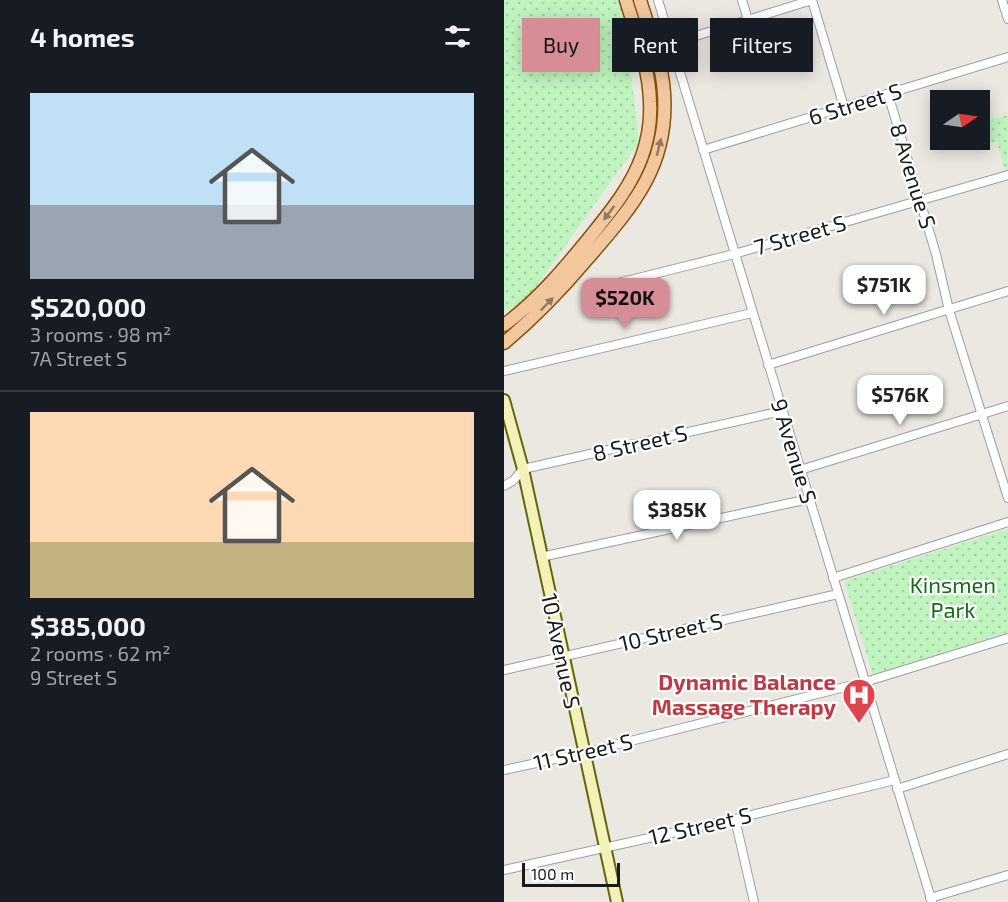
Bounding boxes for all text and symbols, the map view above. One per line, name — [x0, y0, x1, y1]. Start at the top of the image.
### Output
chip: Buy — [522, 18, 600, 72]
chip: Rent — [612, 18, 698, 72]
chip: Filters — [710, 18, 813, 72]
icon: filters — [441, 20, 474, 53]
text: 4 homes — [30, 21, 135, 52]
street label: 6 Street S — [805, 77, 904, 129]
north arrow — [930, 90, 990, 150]
map controls — [930, 90, 990, 150]
street label: 8 Avenue S — [886, 120, 942, 231]
icon: home — [198, 132, 306, 240]
one-way arrow — [654, 138, 664, 156]
one-way arrow — [603, 206, 615, 221]
street label: 7 Street S — [751, 209, 849, 260]
pin: $751K — [842, 265, 926, 316]
text: $751K — [857, 272, 911, 296]
pin: $520K — [583, 278, 667, 329]
text: $520K — [595, 285, 655, 309]
text: $520,000 — [30, 291, 146, 322]
one-way arrow — [540, 297, 554, 311]
text: 3 rooms · 98 m² — [30, 322, 171, 346]
text: 7A Street S — [30, 346, 127, 370]
pin: $576K — [858, 375, 942, 426]
text: $576K — [871, 382, 929, 406]
street label: 9 Avenue S — [767, 395, 823, 506]
street label: 8 Street S — [590, 418, 690, 466]
icon: home — [198, 451, 306, 559]
pin: $385K — [635, 490, 719, 541]
text: $385K — [647, 497, 707, 521]
park label: Kinsmen Park — [910, 571, 996, 622]
street label: 10 Avenue S — [537, 591, 587, 711]
street label: 10 Street S — [617, 607, 725, 656]
text: $385,000 — [30, 610, 146, 641]
text: 2 rooms · 62 m² — [30, 641, 170, 665]
text: 9 Street S — [30, 665, 117, 689]
place label: Dynamic Balance Massage Therapy — [652, 668, 837, 720]
hospital icon: Dynamic Balance Massage Therapy — [841, 677, 877, 724]
street label: 11 Street S — [531, 727, 635, 775]
street label: 12 Street S — [646, 801, 754, 849]
scale bar — [522, 860, 620, 888]
text: 100 m — [531, 864, 574, 883]

